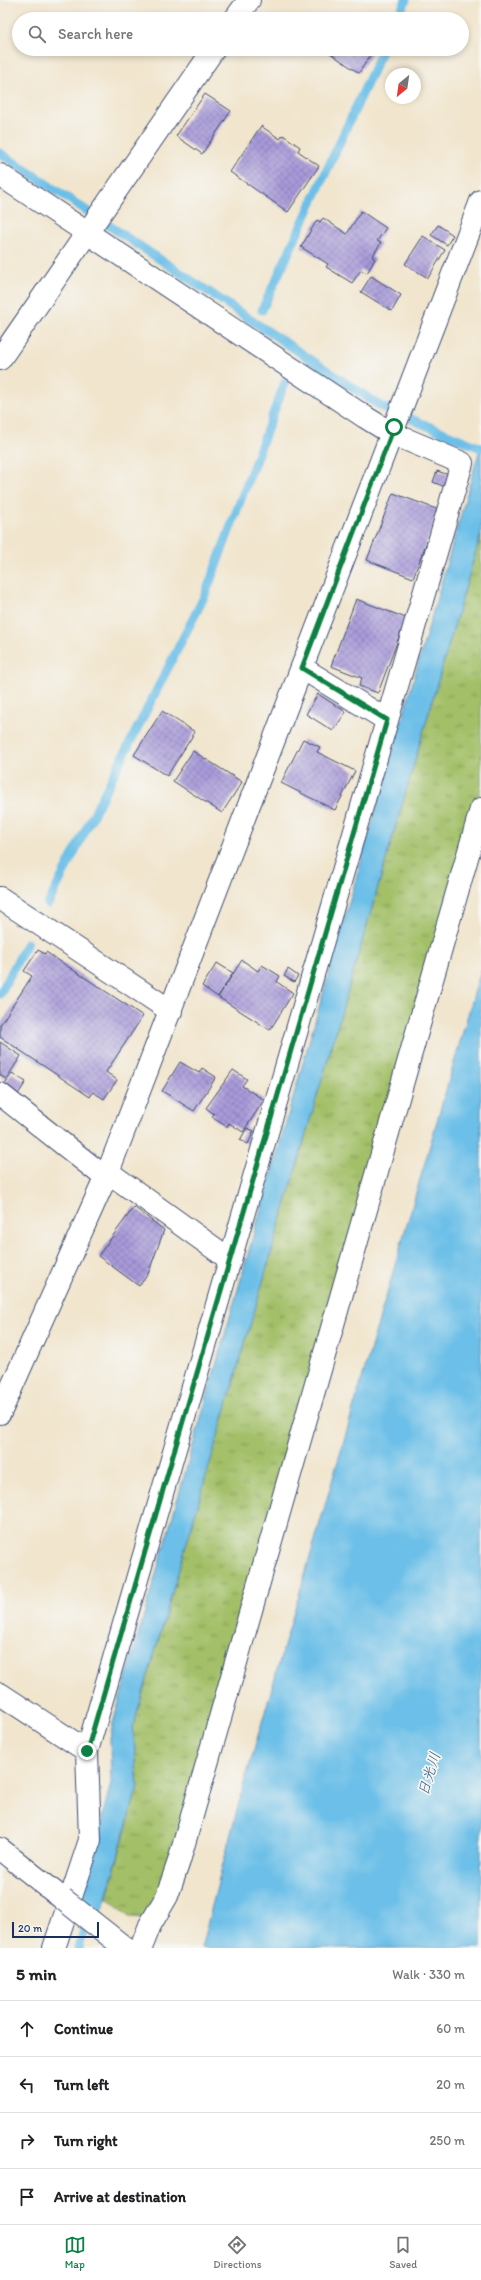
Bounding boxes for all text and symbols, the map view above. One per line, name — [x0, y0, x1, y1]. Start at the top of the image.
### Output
search box — [12, 12, 469, 56]
icon: search — [26, 23, 48, 45]
text: Search here — [58, 25, 133, 43]
north arrow — [385, 68, 421, 104]
route start — [385, 418, 403, 436]
route end — [78, 1742, 96, 1760]
water label: 日光川 — [414, 1750, 444, 1798]
scale bar — [12, 1920, 99, 1939]
text: 20 m — [18, 1922, 42, 1935]
text: 5 min — [16, 1964, 56, 1984]
text: Walk · 330 m — [392, 1967, 465, 1982]
icon: ahead — [16, 2018, 38, 2040]
text: Continue — [54, 2020, 113, 2038]
text: 60 m — [436, 2021, 465, 2036]
icon: left — [16, 2074, 38, 2096]
text: Turn left — [54, 2076, 109, 2094]
text: 20 m — [436, 2077, 465, 2092]
icon: right — [16, 2130, 38, 2152]
text: Turn right — [54, 2132, 118, 2150]
text: 250 m — [429, 2133, 465, 2148]
icon: arrive — [16, 2186, 38, 2208]
text: Arrive at destination — [54, 2188, 186, 2206]
tab: Map — [64, 2234, 86, 2271]
tab: Directions — [213, 2234, 262, 2271]
tab: Saved — [389, 2234, 417, 2271]

